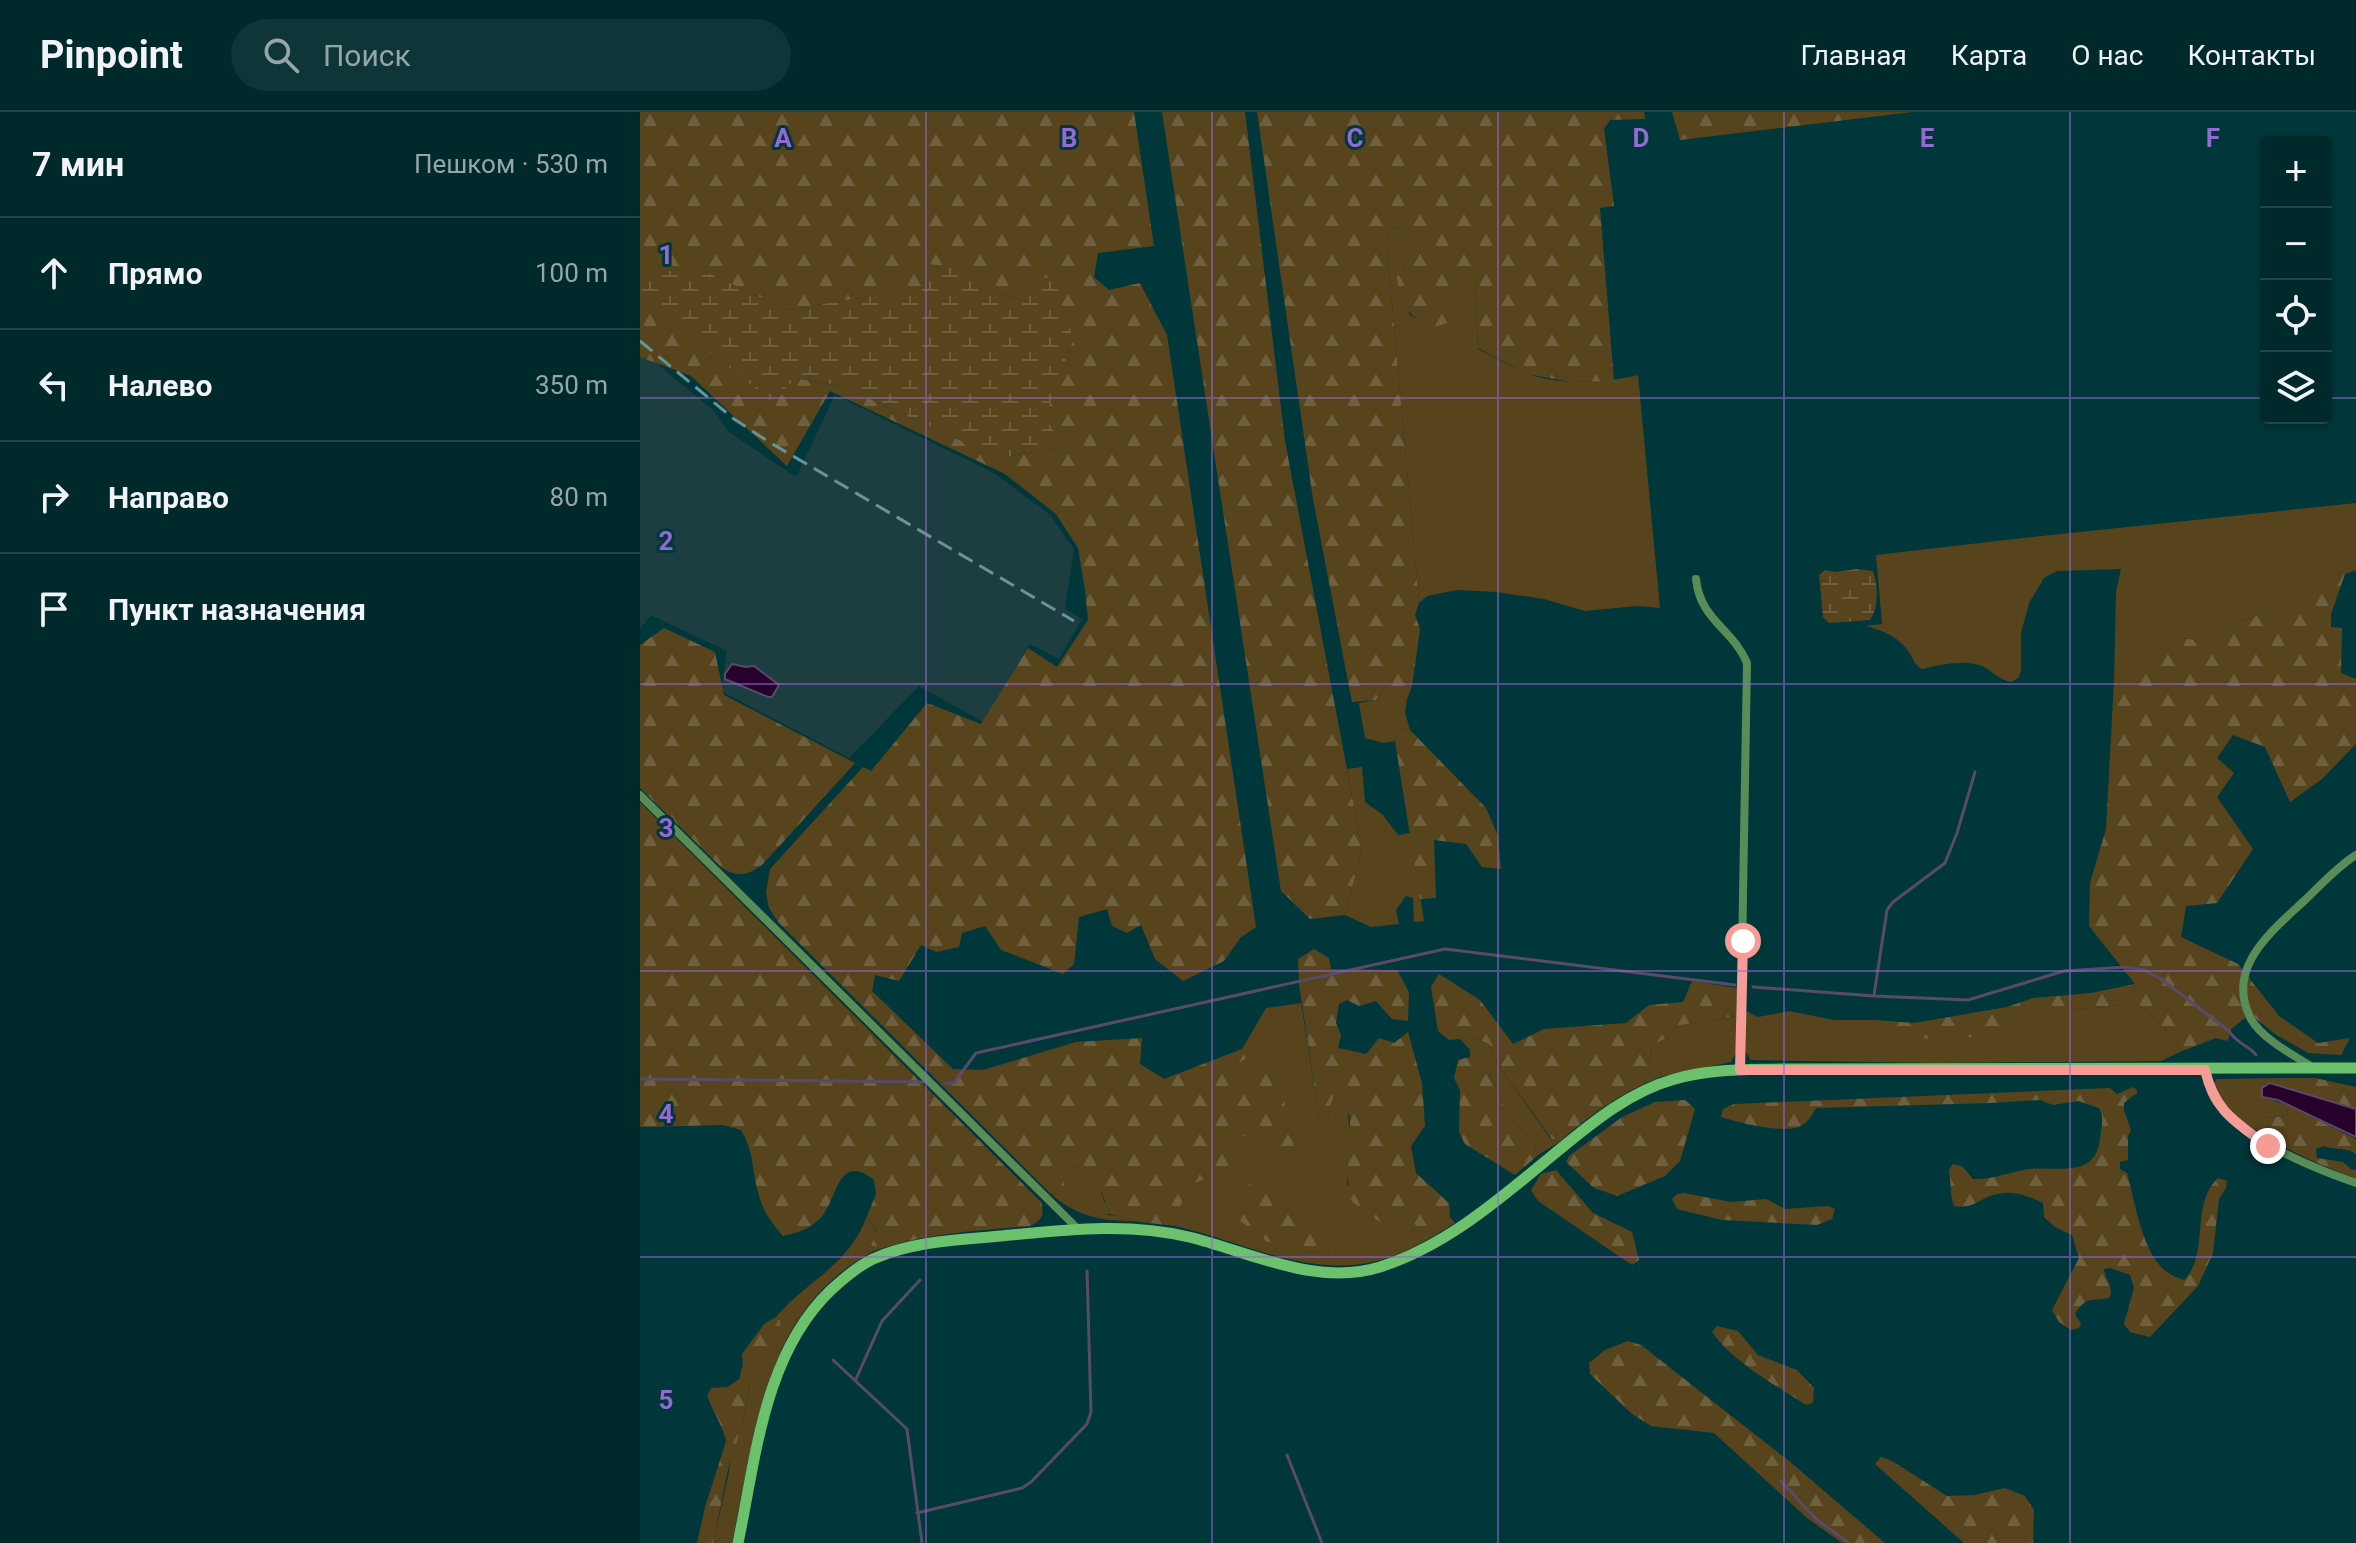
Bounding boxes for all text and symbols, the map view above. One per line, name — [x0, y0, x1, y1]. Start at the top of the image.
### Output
search box — [231, 19, 791, 91]
text: Pinpoint — [40, 33, 183, 77]
icon: search — [259, 33, 303, 77]
text: Поиск — [323, 38, 411, 73]
text: Главная — [1800, 39, 1907, 72]
text: Карта — [1951, 39, 2027, 72]
text: О нас — [2071, 39, 2143, 72]
text: Контакты — [2187, 39, 2316, 72]
text: A — [774, 123, 792, 153]
text: B — [1061, 123, 1077, 153]
text: C — [1346, 123, 1364, 153]
text: D — [1633, 123, 1649, 153]
text: E — [1920, 123, 1935, 153]
text: F — [2206, 123, 2220, 153]
map controls — [2260, 136, 2332, 424]
button: + — [2260, 136, 2332, 208]
text: 7 мин — [32, 144, 124, 184]
text: Пешком · 530 m — [414, 149, 608, 179]
button: − — [2260, 208, 2332, 280]
text: 1 — [659, 240, 673, 270]
icon: ahead — [32, 251, 76, 295]
text: Прямо — [108, 256, 203, 291]
text: 100 m — [535, 258, 608, 288]
button: locate — [2260, 280, 2332, 352]
button: layers — [2260, 352, 2332, 424]
icon: left — [32, 363, 76, 407]
text: Налево — [108, 368, 212, 403]
text: 350 m — [535, 370, 608, 400]
icon: right — [32, 475, 76, 519]
text: Направо — [108, 480, 229, 515]
text: 80 m — [550, 482, 608, 512]
text: 2 — [659, 526, 673, 556]
icon: arrive — [32, 587, 76, 631]
text: Пункт назначения — [108, 592, 366, 627]
text: 3 — [659, 813, 673, 843]
route start — [1725, 923, 1761, 959]
text: 4 — [659, 1099, 674, 1129]
route end — [2250, 1128, 2286, 1164]
text: 5 — [659, 1385, 673, 1415]

